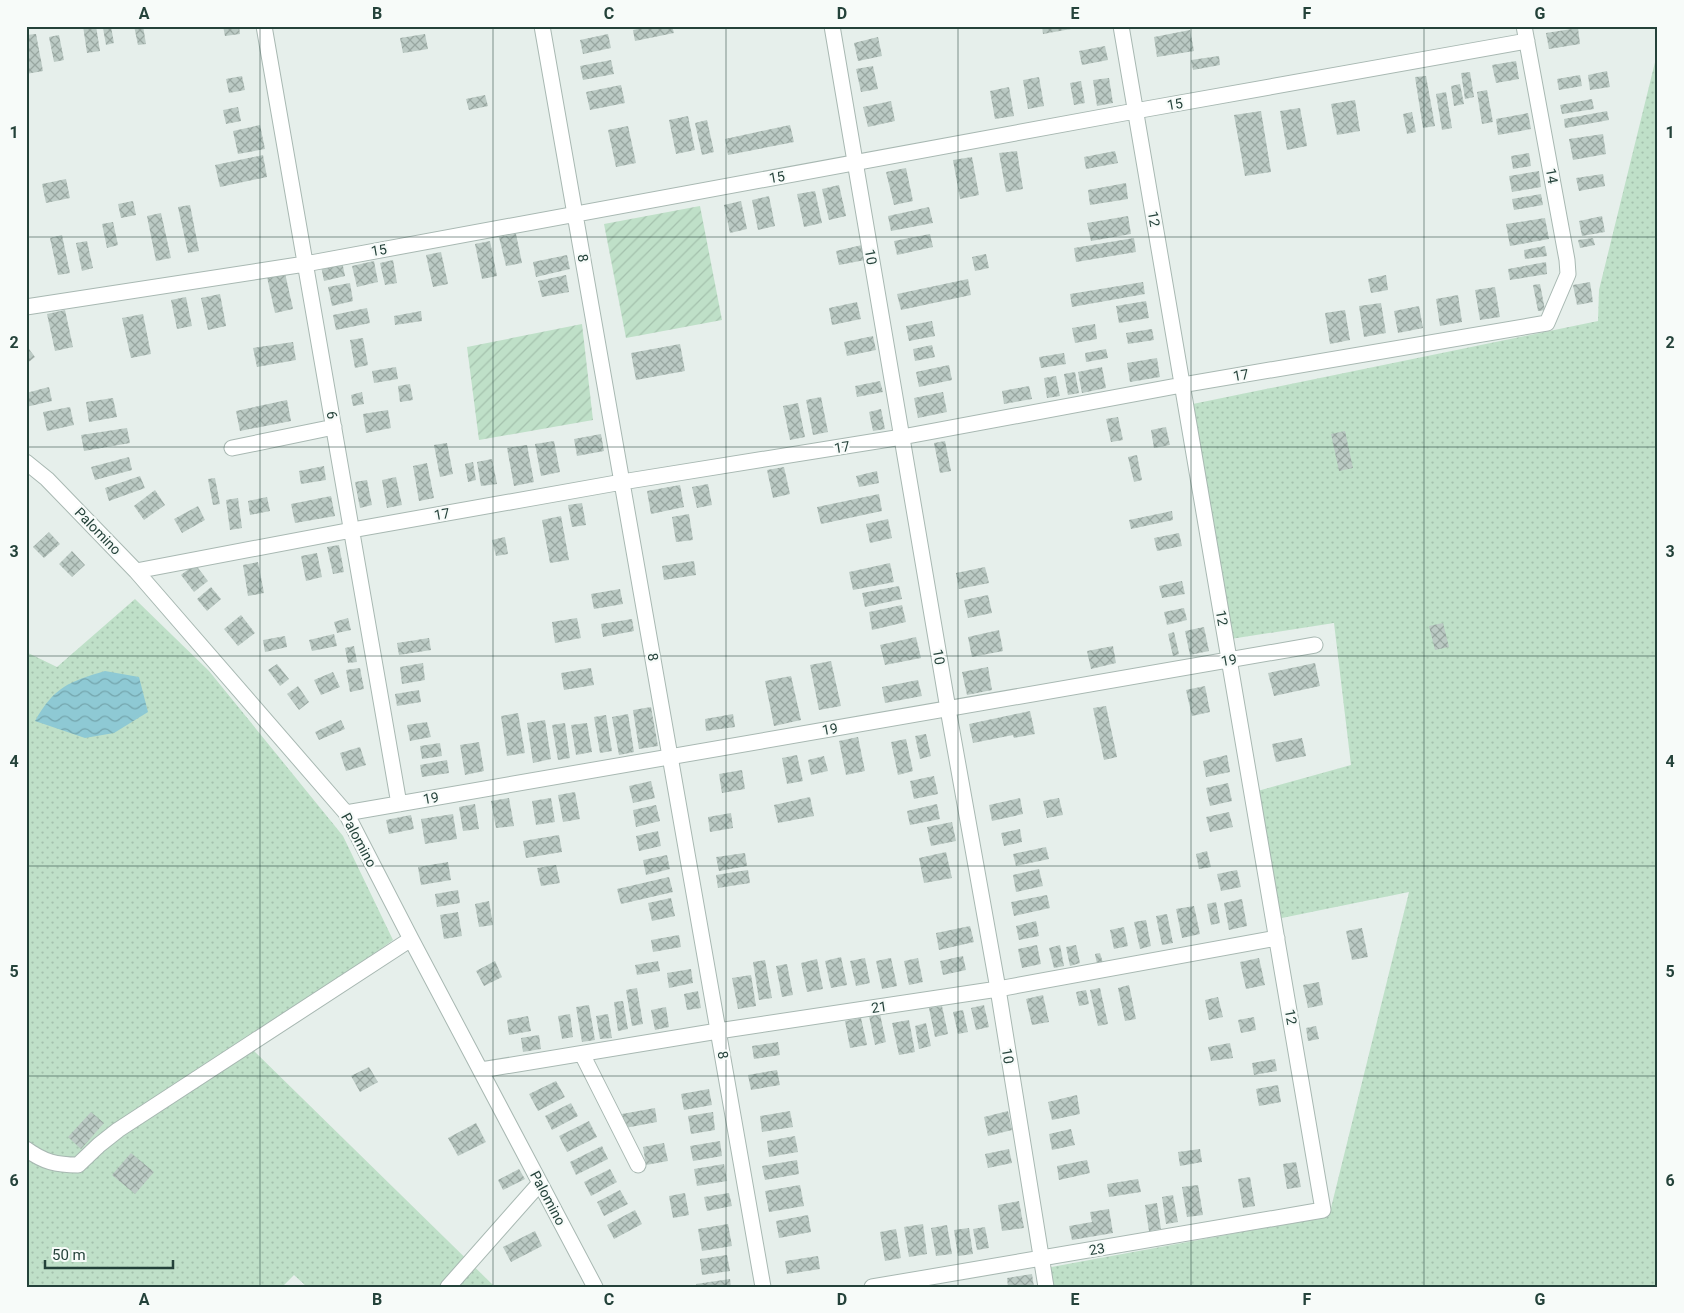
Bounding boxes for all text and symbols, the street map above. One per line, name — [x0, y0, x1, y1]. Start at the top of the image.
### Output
text: A — [139, 4, 150, 23]
text: B — [372, 4, 382, 23]
text: C — [604, 4, 614, 23]
text: D — [837, 4, 847, 23]
text: E — [1071, 4, 1080, 23]
text: F — [1303, 4, 1312, 23]
text: G — [1535, 4, 1546, 23]
street label: 15 — [1166, 95, 1184, 113]
text: 1 — [9, 123, 19, 142]
text: 1 — [1665, 123, 1675, 142]
street label: 14 — [1543, 167, 1561, 185]
street label: 15 — [768, 168, 786, 186]
street label: 12 — [1145, 210, 1163, 228]
street label: 15 — [370, 241, 388, 259]
street label: 10 — [862, 248, 880, 266]
street label: 8 — [574, 253, 592, 263]
text: 2 — [9, 333, 19, 352]
text: 2 — [1665, 333, 1675, 352]
street label: 17 — [1232, 366, 1250, 384]
street label: 6 — [323, 410, 341, 420]
street label: 17 — [833, 438, 851, 456]
street label: Palomino — [72, 504, 124, 558]
street label: 17 — [433, 505, 451, 523]
text: 3 — [9, 542, 19, 561]
text: 3 — [1665, 542, 1675, 561]
street label: 12 — [1213, 609, 1231, 627]
street label: 10 — [930, 648, 948, 666]
street label: 19 — [1220, 651, 1238, 669]
street label: 8 — [644, 652, 662, 662]
street label: 19 — [821, 720, 839, 738]
text: 4 — [9, 752, 19, 771]
text: 4 — [1665, 752, 1675, 771]
street label: 19 — [422, 789, 440, 807]
street label: Palomino — [338, 810, 380, 870]
text: 5 — [9, 962, 19, 981]
text: 5 — [1665, 962, 1675, 981]
street label: 21 — [870, 998, 888, 1016]
street label: 12 — [1282, 1008, 1300, 1026]
street label: 10 — [999, 1047, 1017, 1065]
street label: 8 — [714, 1050, 732, 1060]
street label: Palomino — [527, 1168, 569, 1228]
text: 6 — [9, 1171, 19, 1190]
text: 6 — [1665, 1171, 1675, 1190]
scale bar — [45, 1238, 172, 1270]
street label: 23 — [1088, 1240, 1106, 1258]
text: 50 m — [52, 1246, 86, 1264]
text: A — [139, 1290, 150, 1309]
text: B — [372, 1290, 382, 1309]
text: C — [604, 1290, 614, 1309]
text: D — [837, 1290, 847, 1309]
text: E — [1071, 1290, 1080, 1309]
text: F — [1303, 1290, 1312, 1309]
text: G — [1535, 1290, 1546, 1309]

